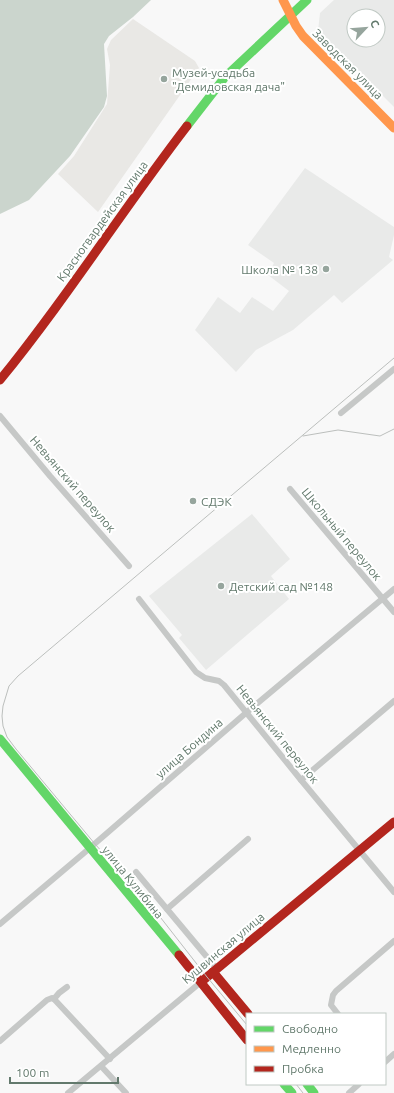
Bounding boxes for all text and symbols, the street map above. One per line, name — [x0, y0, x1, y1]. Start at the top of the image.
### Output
north arrow — [346, 8, 386, 48]
text: С — [368, 18, 382, 29]
street label: Заводская улица — [310, 26, 386, 102]
place label: Музей-усадьба "Демидовская дача" — [172, 66, 285, 93]
marker: Музей-усадьба "Демидовская дача" — [159, 74, 169, 84]
street label: Красногвардейская улица — [54, 158, 150, 284]
place label: Школа № 138 — [241, 263, 318, 276]
marker: Школа № 138 — [321, 264, 331, 274]
street label: Невьянский переулок — [28, 433, 118, 535]
street label: Школьный переулок — [300, 485, 384, 583]
place label: СДЭК — [201, 495, 232, 508]
marker: СДЭК — [188, 496, 198, 506]
place label: Детский сад №148 — [229, 580, 333, 593]
marker: Детский сад №148 — [216, 581, 226, 591]
street label: Невьянский переулок — [234, 682, 322, 786]
street label: улица Бондина — [153, 715, 225, 781]
street label: улица Кулибина — [100, 843, 166, 921]
street label: Кушвинская улица — [179, 910, 267, 986]
legend — [246, 1013, 386, 1085]
text: Свободно — [282, 1022, 338, 1035]
text: Медленно — [282, 1042, 341, 1055]
scale bar — [10, 1059, 118, 1085]
text: Пробка — [282, 1062, 324, 1075]
text: 100 m — [16, 1066, 49, 1079]

